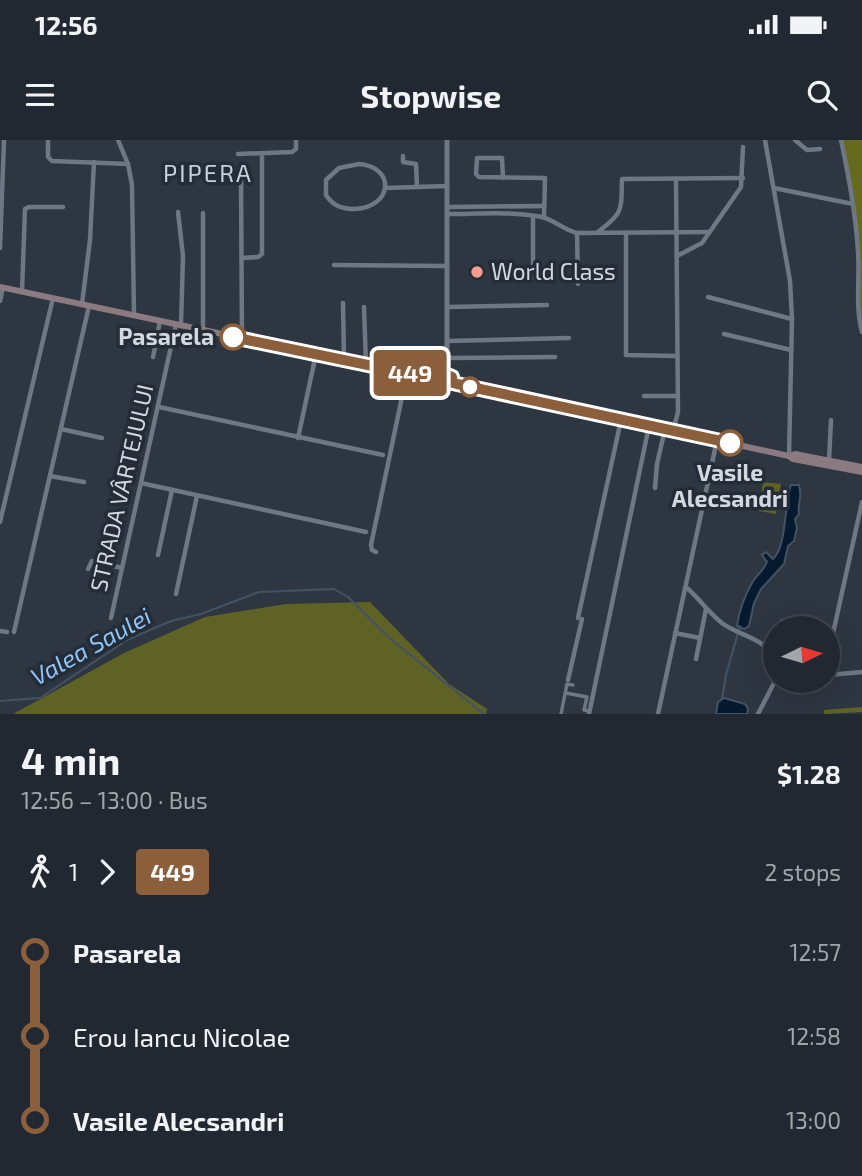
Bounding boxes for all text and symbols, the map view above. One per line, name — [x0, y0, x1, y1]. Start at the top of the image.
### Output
text: 12:56 — [35, 9, 98, 40]
icon: menu — [21, 76, 59, 114]
text: Stopwise — [361, 76, 501, 114]
icon: search — [803, 76, 841, 114]
district label: PIPERA — [163, 158, 253, 187]
place label: World Class — [491, 257, 616, 285]
marker: World Class — [469, 264, 485, 280]
place label: Pasarela — [118, 322, 214, 350]
marker: Pasarela — [220, 324, 246, 350]
line badge: 449 — [370, 350, 450, 396]
text: 449 — [388, 358, 432, 387]
unlabelled marker — [460, 377, 480, 397]
street label: STRADA VÂRTEJULUI — [84, 381, 159, 594]
marker: Vasile Alecsandri — [717, 430, 743, 456]
place label: Vasile Alecsandri — [672, 458, 788, 512]
water label: Valea Saulei — [25, 601, 156, 691]
north arrow — [763, 616, 840, 693]
map controls — [763, 616, 840, 693]
text: 4 min — [21, 737, 120, 783]
text: $1.28 — [777, 758, 841, 789]
text: 12:56 – 13:00 · Bus — [21, 786, 208, 814]
icon: walk — [21, 853, 59, 891]
icon: forward — [88, 853, 126, 891]
text: 449 — [150, 857, 195, 886]
text: 1 — [69, 858, 78, 886]
text: 2 stops — [764, 858, 841, 886]
text: Pasarela — [73, 937, 181, 968]
text: 12:57 — [789, 938, 841, 966]
text: Erou Iancu Nicolae — [73, 1021, 291, 1052]
text: 12:58 — [787, 1022, 841, 1050]
text: Vasile Alecsandri — [73, 1105, 284, 1136]
text: 13:00 — [786, 1106, 841, 1134]

